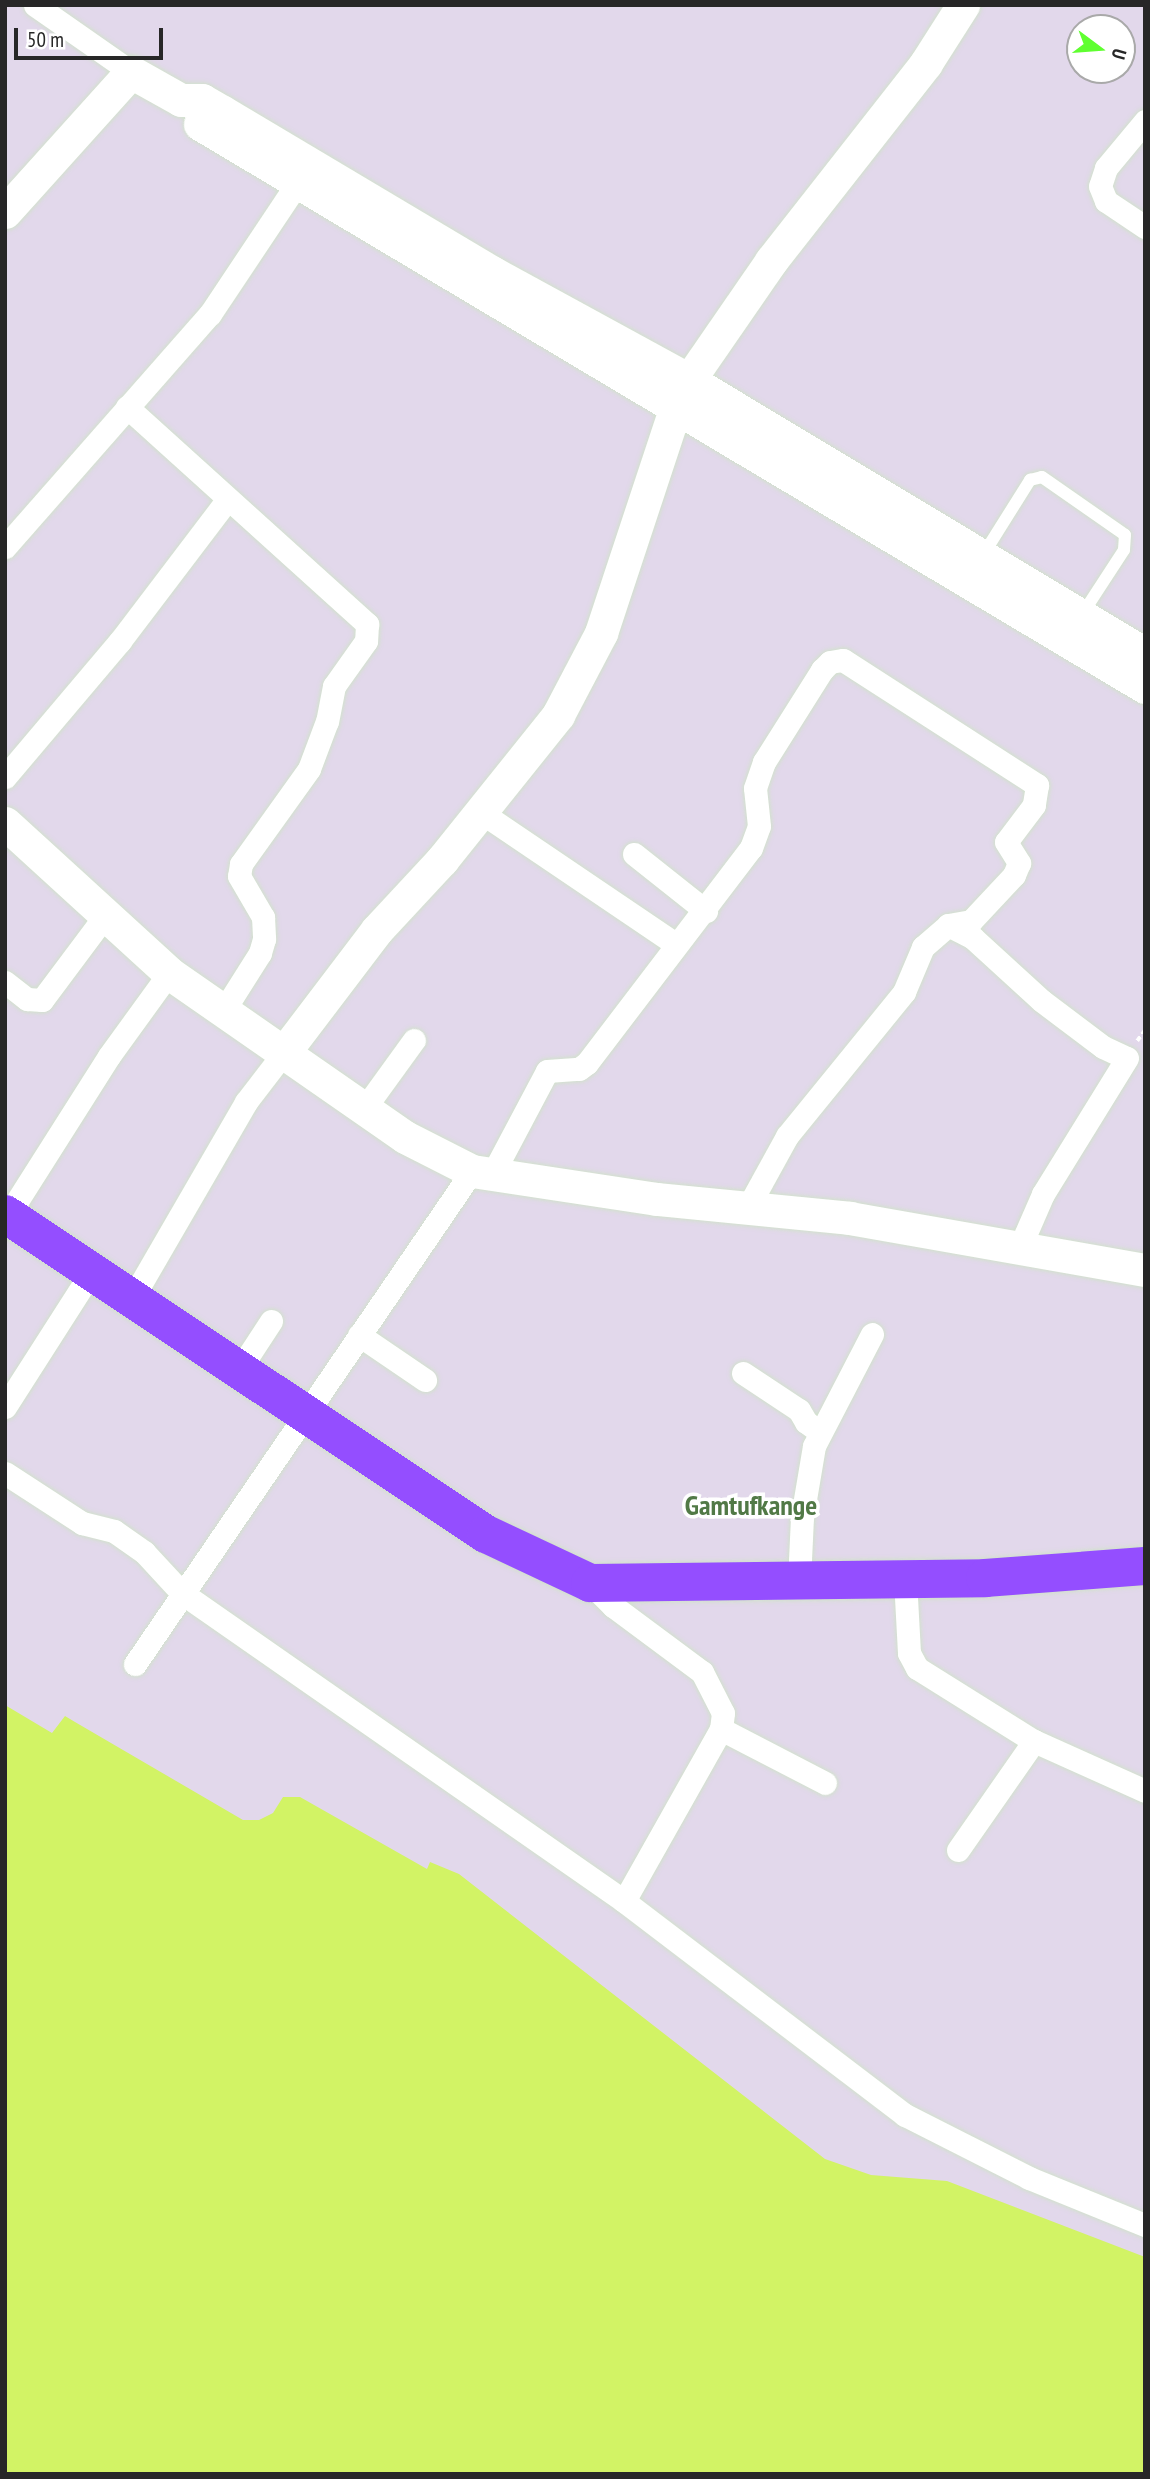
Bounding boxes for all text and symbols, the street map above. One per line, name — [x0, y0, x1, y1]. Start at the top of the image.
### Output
scale bar — [18, 14, 166, 58]
north arrow — [1066, 14, 1136, 84]
text: 50 m — [27, 26, 64, 53]
text: U — [1106, 46, 1132, 62]
district label: Gamtufkange — [685, 1488, 817, 1522]

